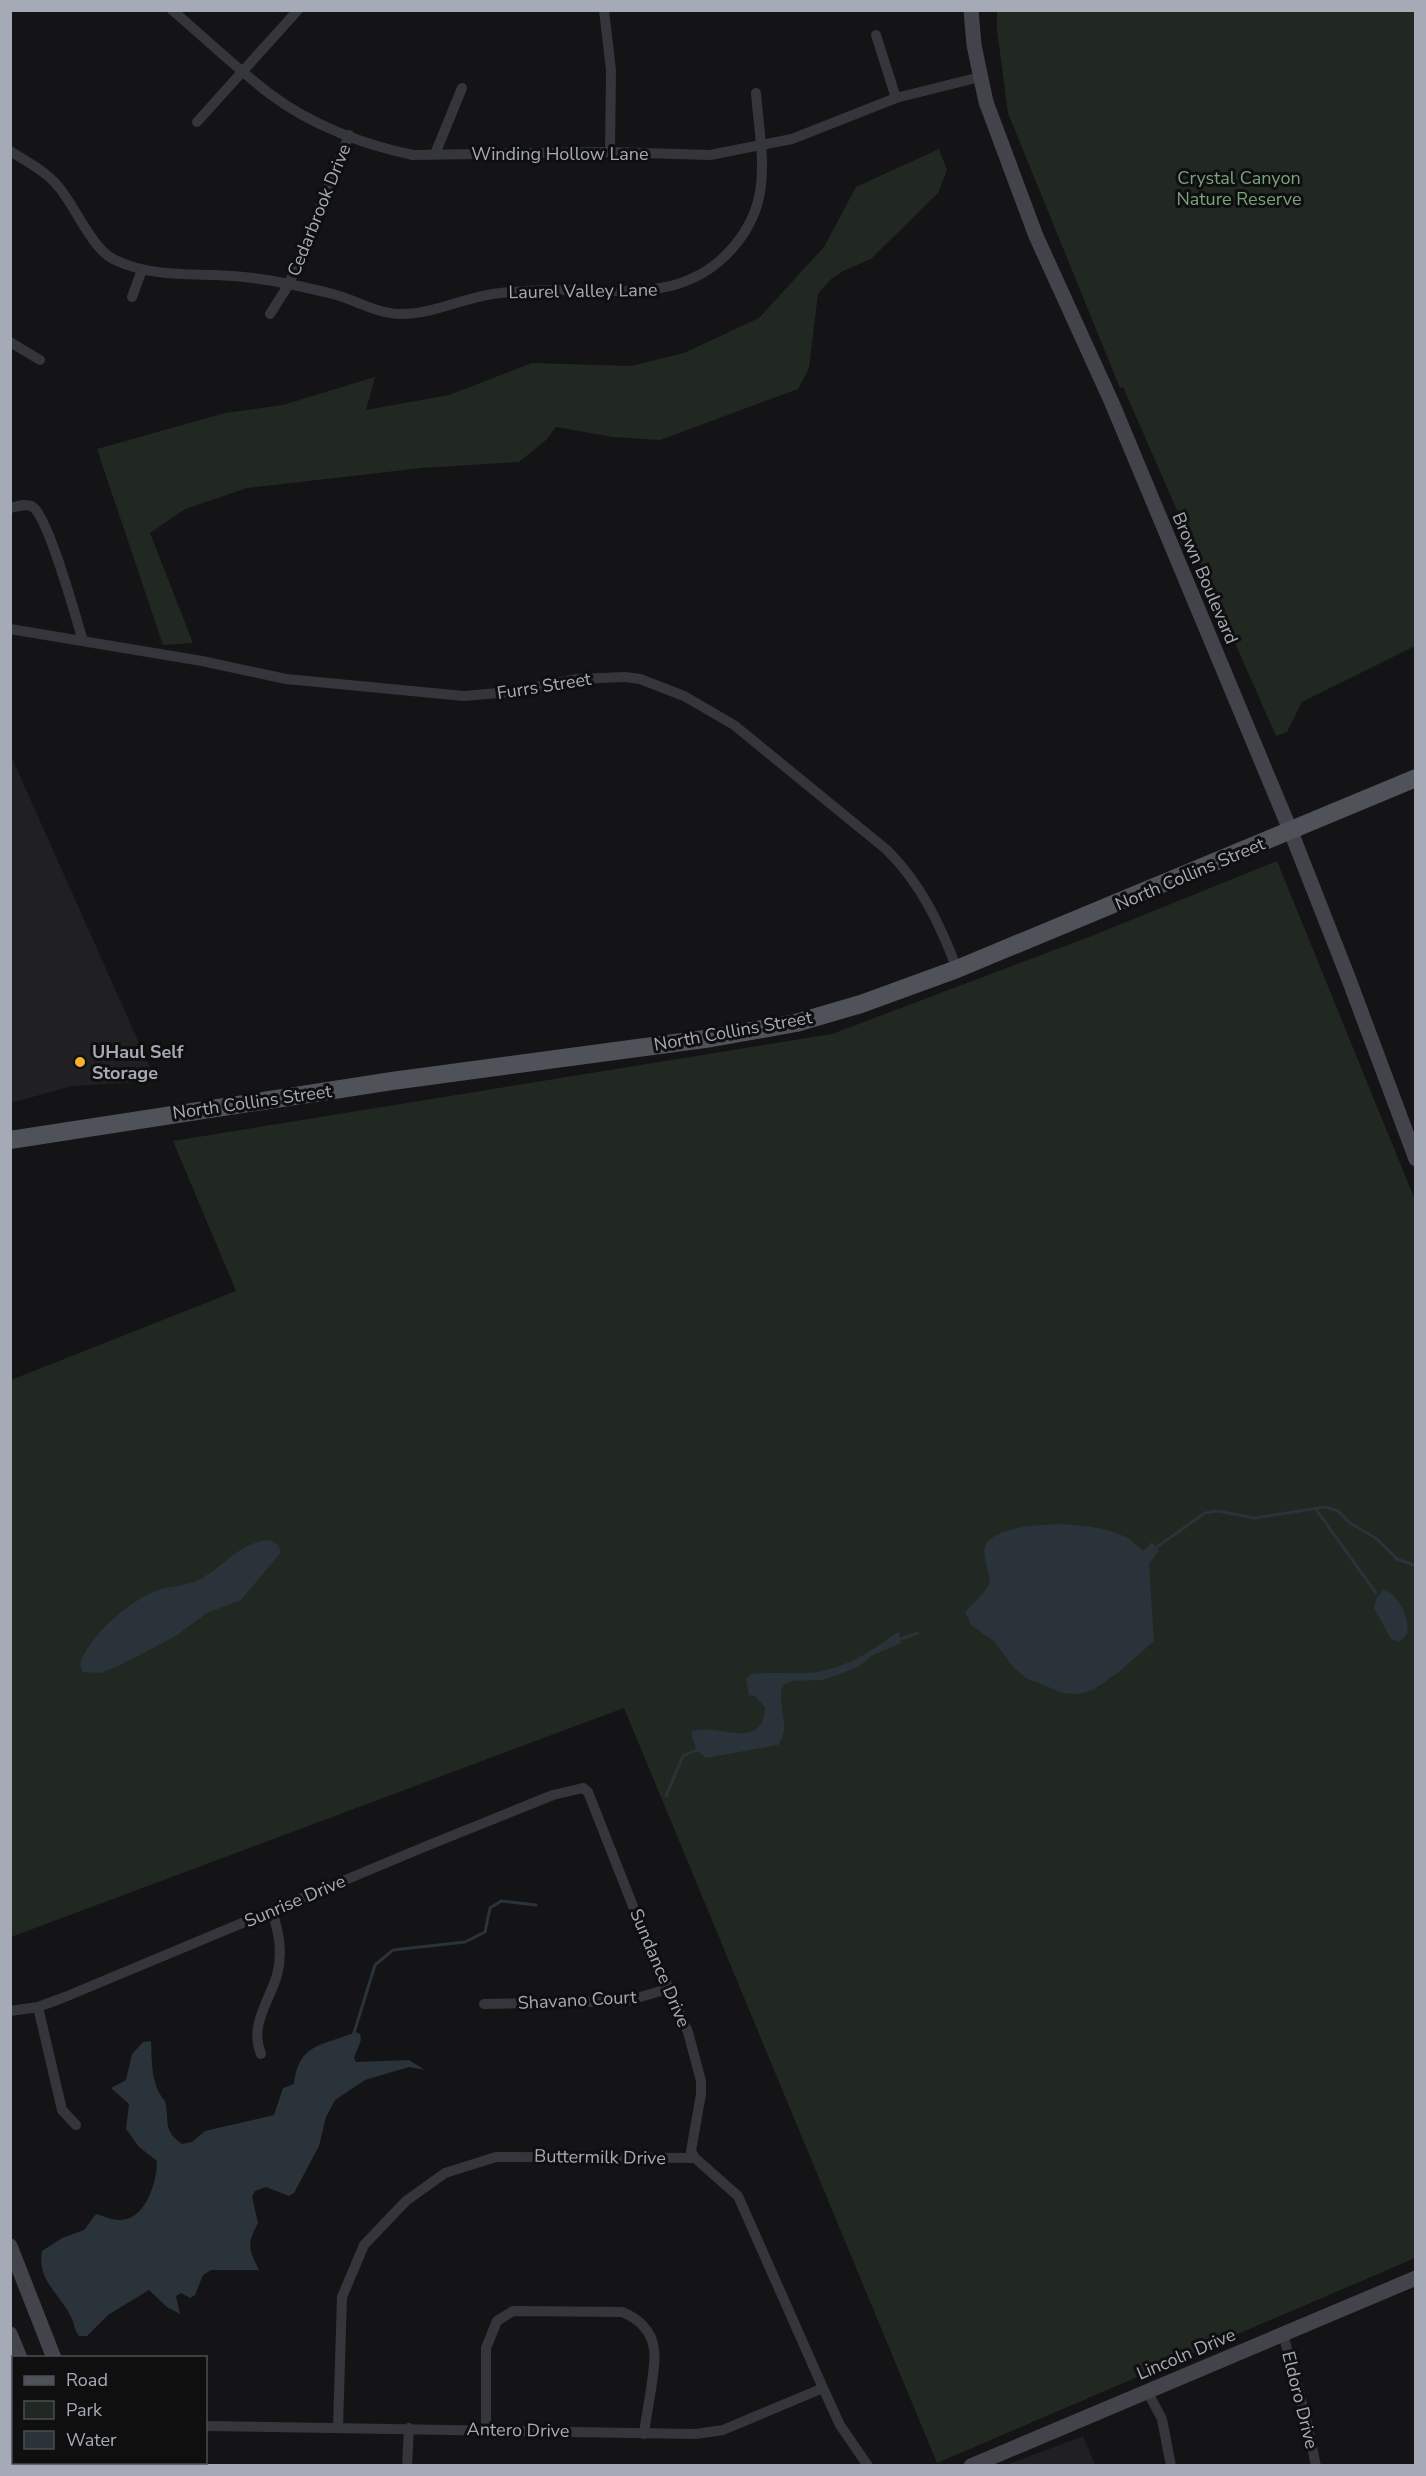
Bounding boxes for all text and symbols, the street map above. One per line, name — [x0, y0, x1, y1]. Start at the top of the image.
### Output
street label: Cedarbrook Drive — [282, 140, 356, 280]
street label: Winding Hollow Lane — [471, 142, 649, 166]
park label: Crystal Canyon Nature Reserve — [1176, 166, 1302, 211]
street label: Laurel Valley Lane — [508, 278, 658, 304]
street label: Brown Boulevard — [1166, 509, 1244, 647]
street label: Furrs Street — [495, 667, 593, 705]
street label: North Collins Street — [1112, 831, 1269, 916]
street label: North Collins Street — [652, 1005, 815, 1057]
place label: UHaul Self Storage — [92, 1040, 184, 1085]
marker: UHaul Self Storage — [73, 1055, 87, 1069]
street label: North Collins Street — [171, 1079, 334, 1125]
street label: Sunrise Drive — [241, 1869, 349, 1933]
street label: Sundance Drive — [624, 1905, 696, 2031]
street label: Shavano Court — [517, 1985, 638, 2015]
street label: Buttermilk Drive — [534, 2144, 666, 2170]
street label: Lincoln Drive — [1133, 2322, 1239, 2386]
street label: Eldoro Drive — [1276, 2349, 1324, 2451]
legend — [12, 2356, 207, 2464]
text: Road — [66, 2368, 108, 2392]
text: Park — [66, 2398, 103, 2422]
street label: Antero Drive — [466, 2417, 570, 2443]
text: Water — [66, 2428, 117, 2452]

